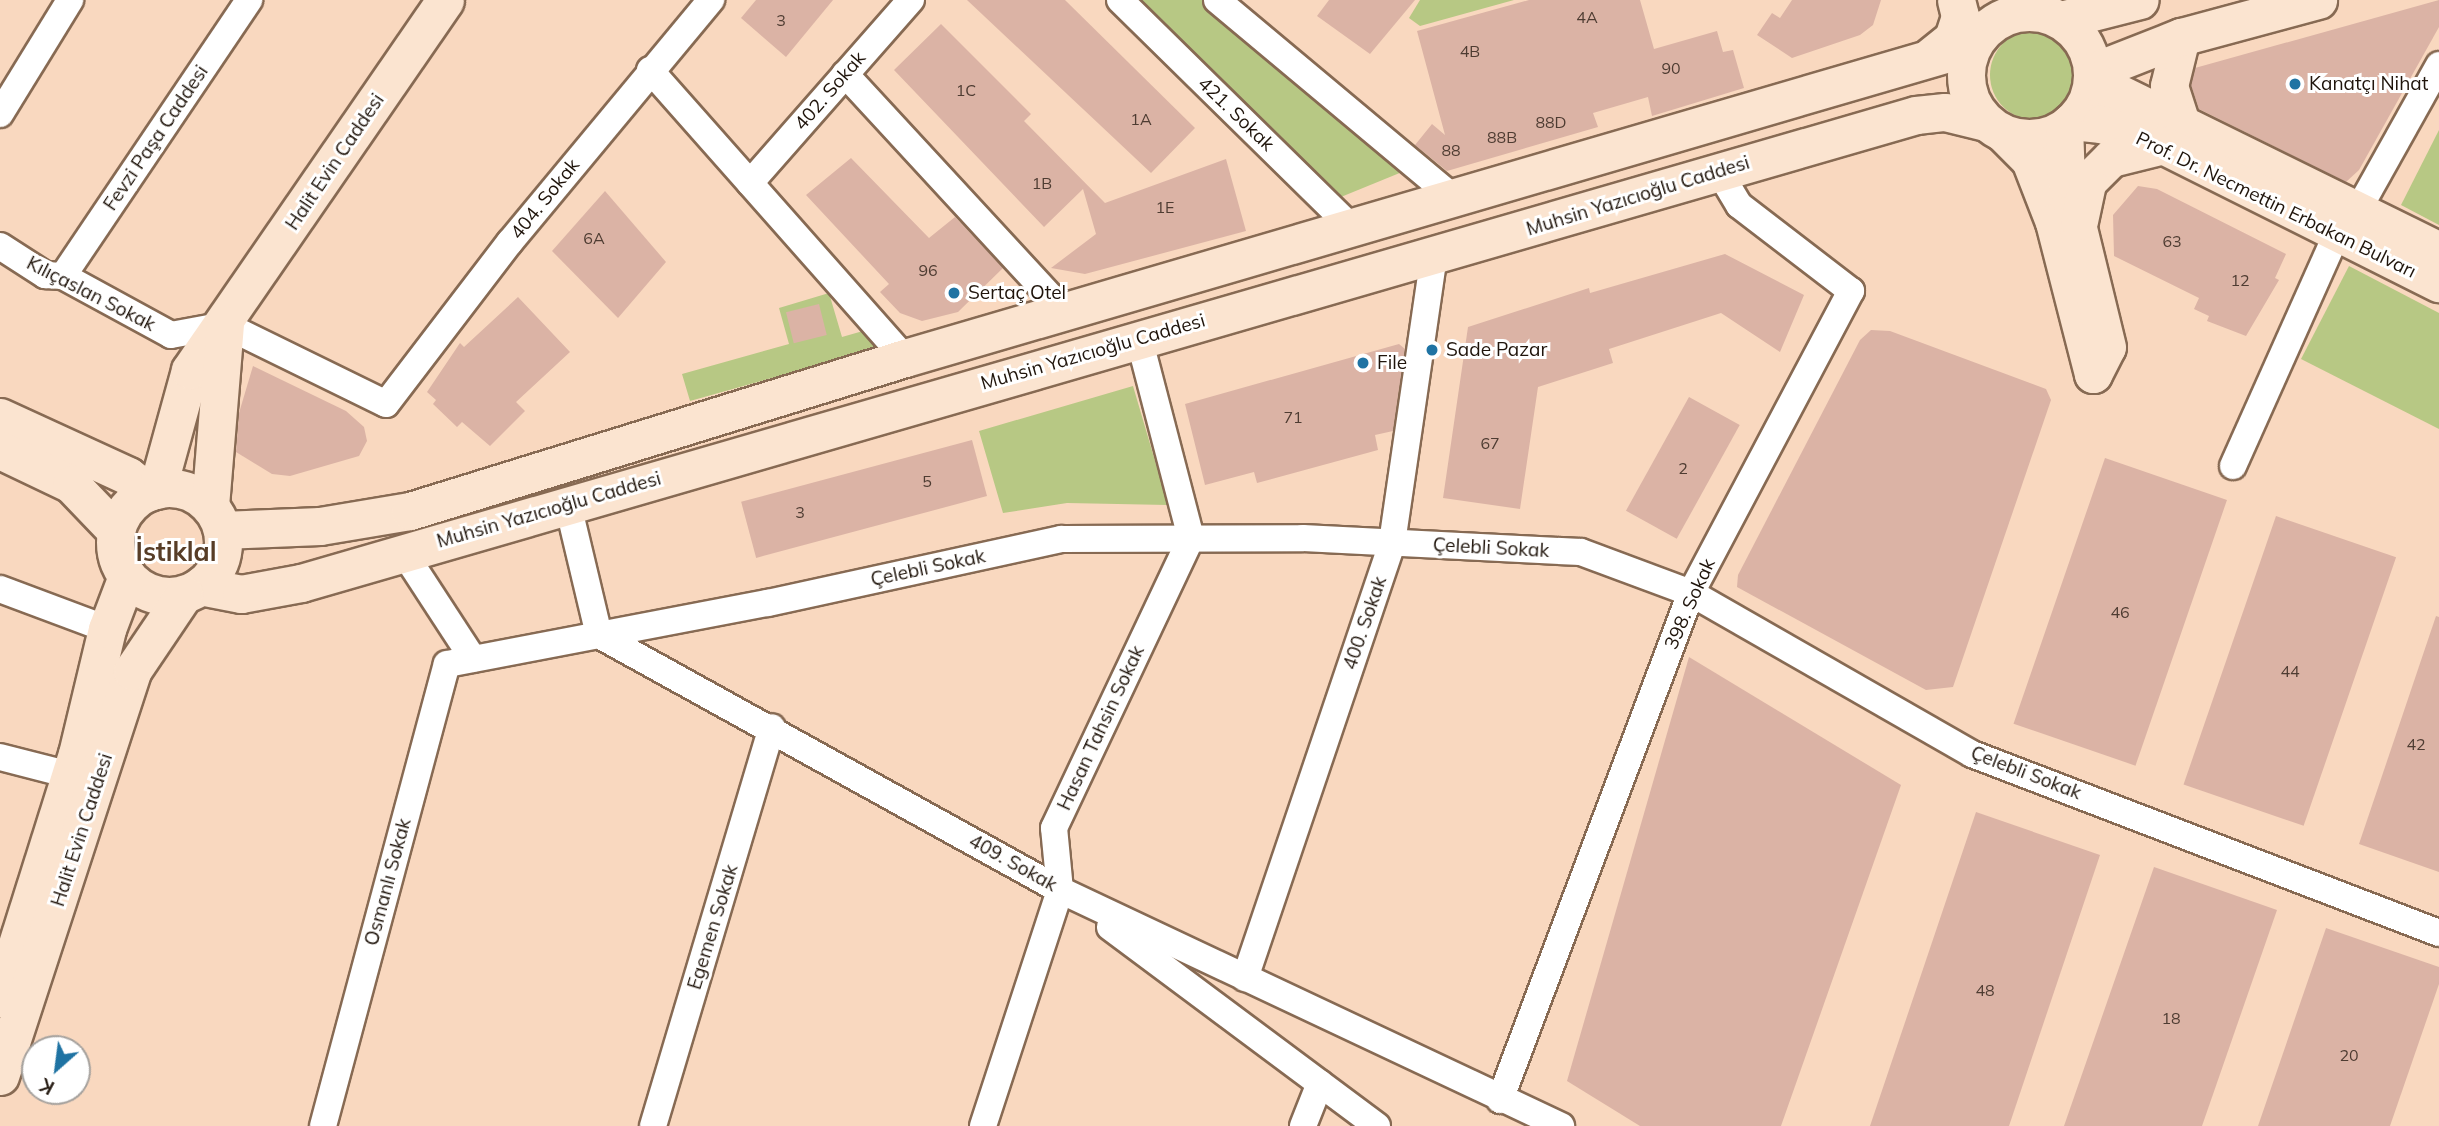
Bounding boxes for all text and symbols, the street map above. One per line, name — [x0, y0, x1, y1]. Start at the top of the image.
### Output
house number: 4A — [1576, 7, 1598, 27]
house number: 3 — [776, 10, 786, 30]
house number: 4B — [1460, 41, 1480, 61]
street label: 402. Sokak — [790, 47, 870, 135]
house number: 90 — [1661, 58, 1681, 78]
street label: Fevzi Paşa Caddesi — [99, 61, 213, 215]
street label: 421. Sokak — [1193, 72, 1279, 156]
place label: Kanatçı Nihat — [2309, 73, 2428, 95]
marker: Kanatçı Nihat — [2287, 76, 2303, 92]
house number: 1C — [956, 80, 976, 100]
street label: Halit Evin Caddesi — [281, 90, 389, 234]
house number: 1A — [1130, 109, 1152, 129]
house number: 88D — [1535, 112, 1567, 132]
house number: 88B — [1487, 127, 1517, 147]
street label: Prof. Dr. Necmettin Erbakan Bulvarı — [2132, 127, 2420, 283]
house number: 88 — [1441, 140, 1461, 160]
street label: Muhsin Yazıcıoğlu Caddesi — [1524, 151, 1752, 241]
street label: 404. Sokak — [506, 154, 584, 244]
house number: 1B — [1032, 173, 1052, 193]
house number: 1E — [1155, 197, 1175, 217]
house number: 6A — [583, 228, 605, 248]
house number: 63 — [2162, 231, 2182, 251]
street label: Kılıçaslan Sokak — [23, 252, 159, 336]
house number: 96 — [918, 260, 938, 280]
house number: 12 — [2230, 270, 2250, 290]
place label: Sertaç Otel — [968, 282, 1066, 304]
marker: Sertaç Otel — [946, 285, 962, 301]
street label: Muhsin Yazıcıoğlu Caddesi — [978, 309, 1208, 395]
place label: Sade Pazar — [1446, 339, 1547, 361]
marker: Sade Pazar — [1424, 342, 1440, 358]
place label: File — [1377, 352, 1407, 374]
marker: File — [1355, 355, 1371, 371]
house number: 71 — [1283, 407, 1303, 427]
house number: 67 — [1480, 433, 1500, 453]
house number: 2 — [1678, 458, 1688, 478]
street label: Muhsin Yazıcıoğlu Caddesi — [434, 467, 664, 553]
house number: 5 — [922, 471, 932, 491]
house number: 3 — [795, 502, 805, 522]
street label: Çelebli Sokak — [1432, 534, 1550, 562]
district label: İstiklal — [136, 536, 216, 568]
street label: Çelebli Sokak — [869, 545, 987, 591]
street label: 398. Sokak — [1660, 555, 1720, 653]
street label: 400. Sokak — [1338, 573, 1392, 673]
house number: 46 — [2110, 602, 2130, 622]
street label: Hasan Tahsin Sokak — [1053, 642, 1149, 814]
house number: 44 — [2280, 661, 2300, 681]
house number: 42 — [2406, 734, 2426, 754]
street label: Çelebli Sokak — [1968, 741, 2084, 805]
street label: Halit Evin Caddesi — [47, 751, 117, 909]
street label: Osmanlı Sokak — [360, 816, 416, 948]
street label: 409. Sokak — [965, 830, 1061, 896]
street label: Egemen Sokak — [683, 862, 743, 992]
house number: 48 — [1975, 980, 1995, 1000]
house number: 18 — [2161, 1008, 2181, 1028]
north arrow — [21, 1035, 91, 1105]
house number: 20 — [2339, 1045, 2359, 1065]
text: K — [36, 1073, 58, 1100]

